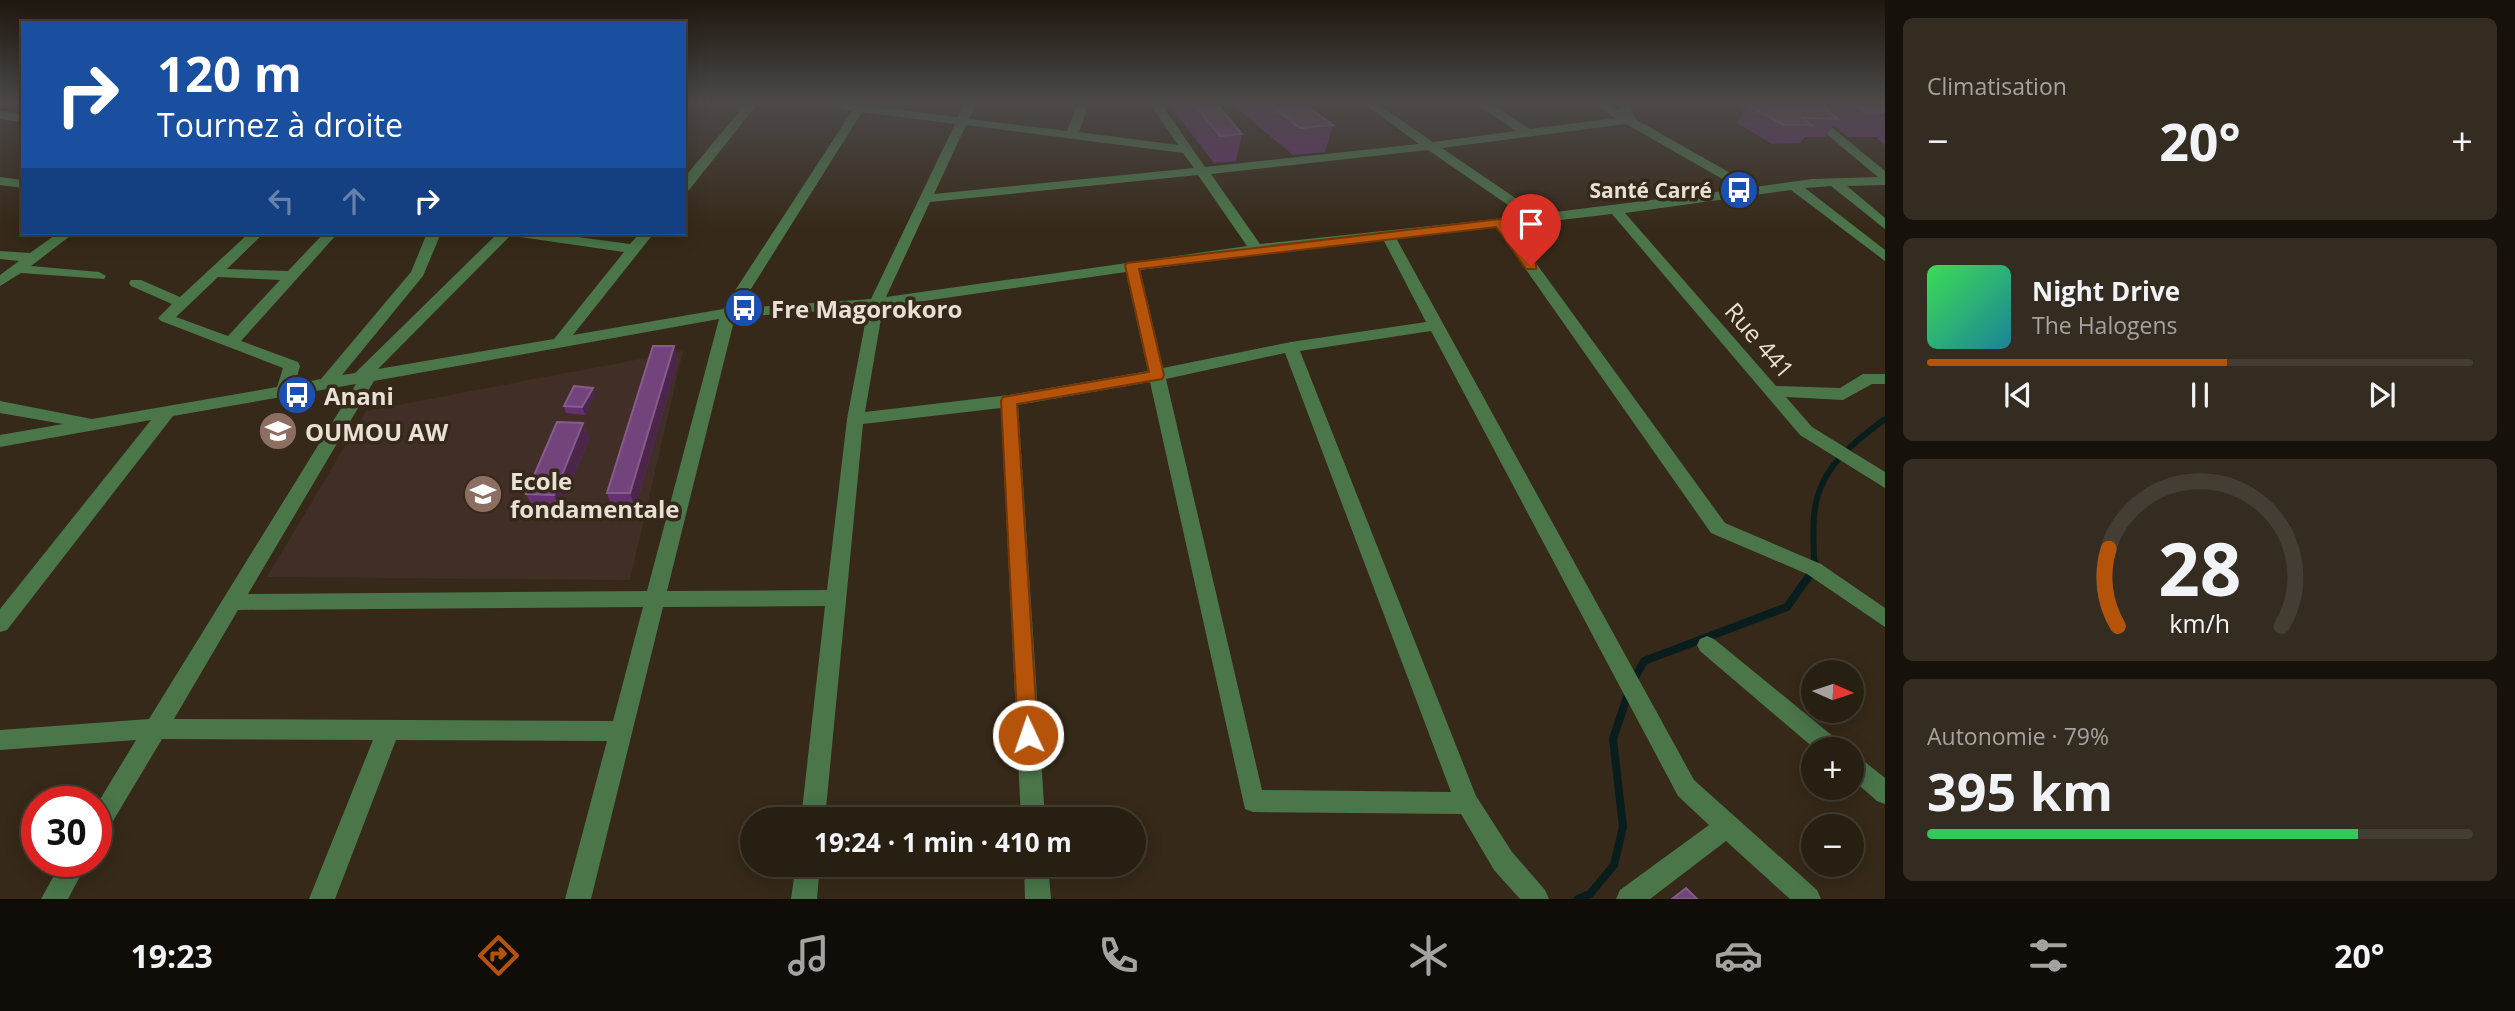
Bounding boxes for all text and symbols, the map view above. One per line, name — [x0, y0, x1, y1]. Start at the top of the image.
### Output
text: 120 m — [157, 40, 302, 106]
icon: right — [42, 49, 133, 140]
text: Climatisation — [1927, 70, 2067, 102]
text: Tournez à droite — [157, 103, 403, 146]
text: 20° — [2159, 105, 2241, 176]
text: − — [1927, 114, 1949, 166]
text: + — [2451, 114, 2473, 166]
bus stop icon: Santé Carré — [1718, 169, 1760, 211]
place label: Santé Carré — [1589, 176, 1712, 204]
icon: left — [262, 182, 300, 220]
icon: ahead — [335, 182, 373, 220]
icon: right — [408, 182, 446, 220]
pin — [1501, 194, 1561, 266]
icon: arrive — [1512, 205, 1550, 243]
text: Night Drive — [2032, 273, 2180, 309]
bus stop icon: Fre Magorokoro — [723, 287, 765, 329]
place label: Fre Magorokoro — [771, 292, 962, 325]
street label: Rue 441 — [1718, 295, 1802, 385]
text: The Halogens — [2032, 309, 2178, 341]
bus stop icon: Anani — [276, 374, 318, 416]
icon: previous — [1999, 376, 2037, 414]
icon: pause — [2181, 376, 2219, 414]
icon: next — [2363, 376, 2401, 414]
place label: Anani — [324, 379, 394, 412]
school or university icon: OUMOU AW — [257, 410, 299, 452]
place label: OUMOU AW — [305, 415, 449, 448]
place label: Ecole fondamentale — [510, 464, 680, 525]
school or university icon: Ecole fondamentale — [462, 473, 504, 515]
text: 28 — [2158, 518, 2242, 617]
text: km/h — [2170, 605, 2230, 639]
north arrow — [1801, 660, 1864, 723]
map controls — [1801, 660, 1864, 877]
position arrow — [991, 698, 1065, 772]
text: Autonomie · 79% — [1927, 720, 2109, 752]
button: + — [1801, 737, 1864, 800]
text: 395 km — [1927, 755, 2113, 826]
speed limit sign: 30 — [21, 786, 112, 877]
button: − — [1801, 814, 1864, 877]
text: 19:24 · 1 min · 410 m — [814, 824, 1072, 860]
icon: directions — [474, 931, 523, 980]
icon: music — [784, 931, 833, 980]
icon: phone — [1094, 931, 1143, 980]
icon: climate — [1404, 931, 1453, 980]
icon: car — [1714, 931, 1763, 980]
icon: filters — [2024, 931, 2073, 980]
text: 19:23 — [131, 934, 213, 977]
text: 20° — [2334, 934, 2384, 977]

